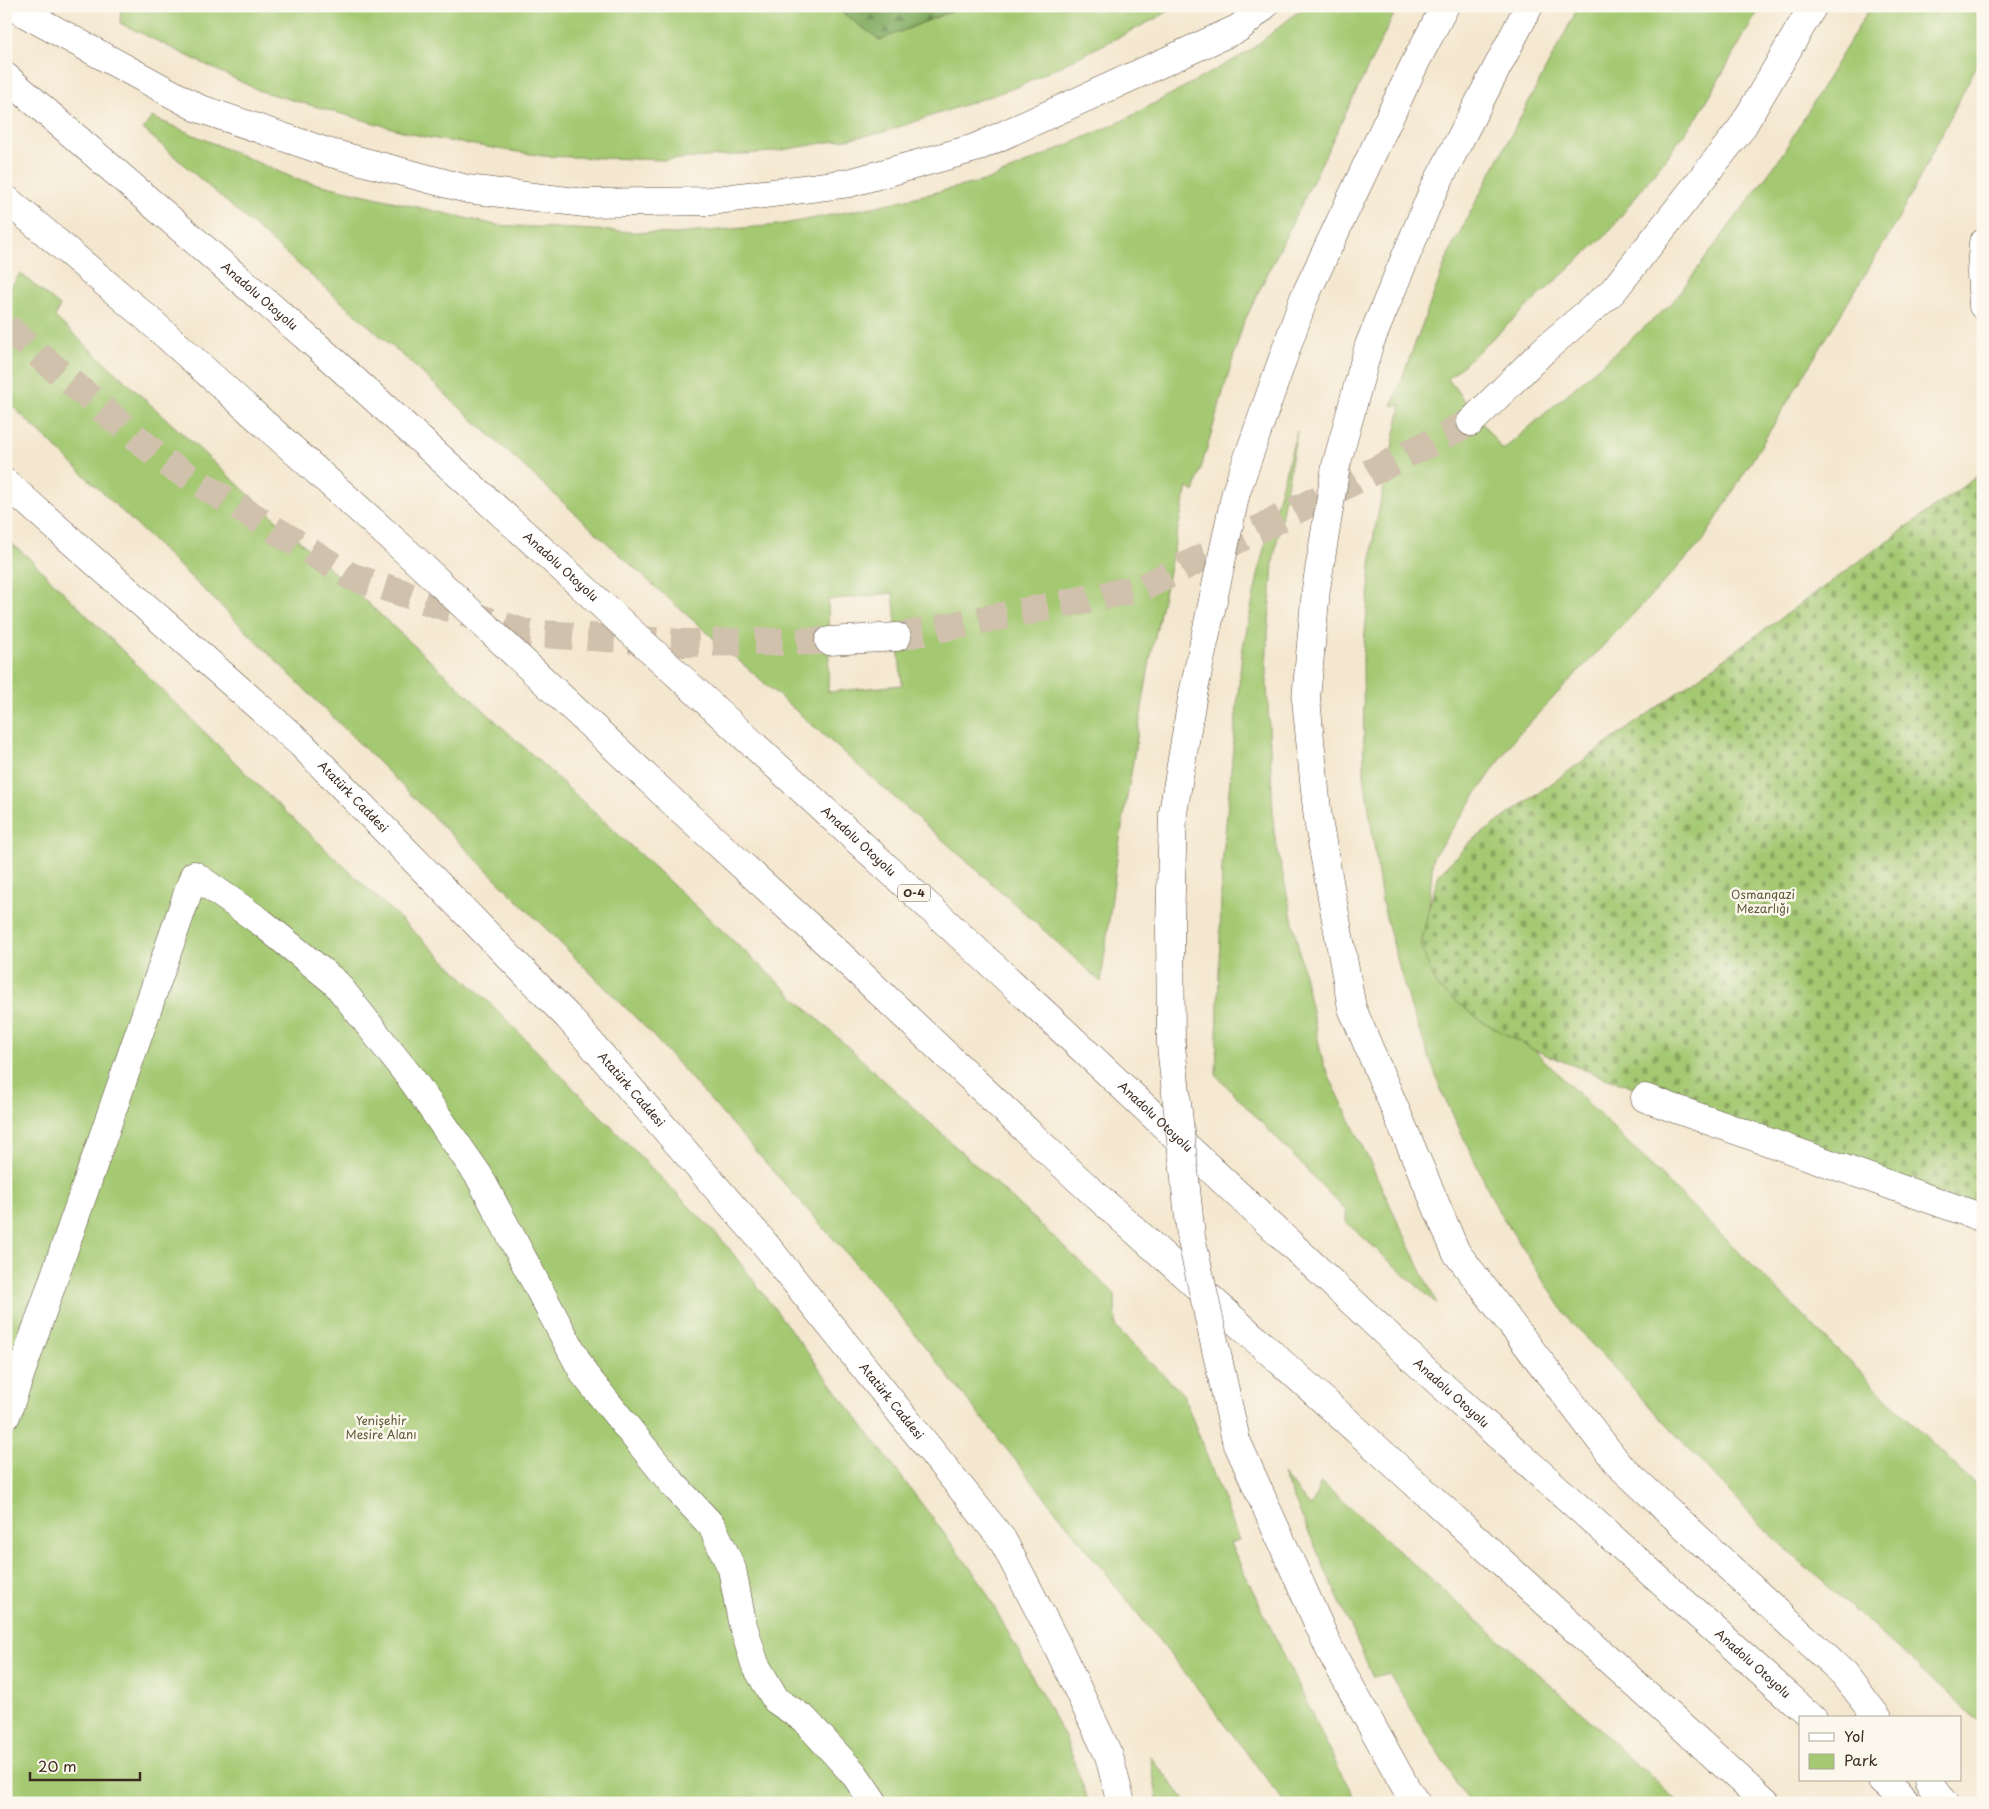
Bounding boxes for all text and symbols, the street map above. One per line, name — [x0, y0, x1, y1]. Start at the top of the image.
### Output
street label: Anadolu Otoyolu — [218, 257, 302, 334]
street label: Anadolu Otoyolu — [520, 527, 603, 605]
street label: Atatürk Caddesi — [314, 756, 393, 836]
street label: Anadolu Otoyolu — [817, 801, 900, 880]
road number: O-4 — [898, 884, 930, 901]
park label: Osmangazi Mezarlığı — [1731, 885, 1795, 917]
street label: Atatürk Caddesi — [594, 1048, 669, 1130]
street label: Anadolu Otoyolu — [1114, 1077, 1197, 1156]
street label: Anadolu Otoyolu — [1410, 1354, 1494, 1432]
street label: Atatürk Caddesi — [856, 1358, 928, 1443]
park label: Yenişehir Mesire Alanı — [345, 1411, 417, 1443]
street label: Anadolu Otoyolu — [1711, 1624, 1795, 1702]
legend — [1799, 1716, 1962, 1782]
text: Yol — [1844, 1724, 1865, 1747]
text: Park — [1844, 1748, 1878, 1771]
scale bar — [30, 1749, 140, 1781]
text: 20 m — [38, 1754, 77, 1777]

